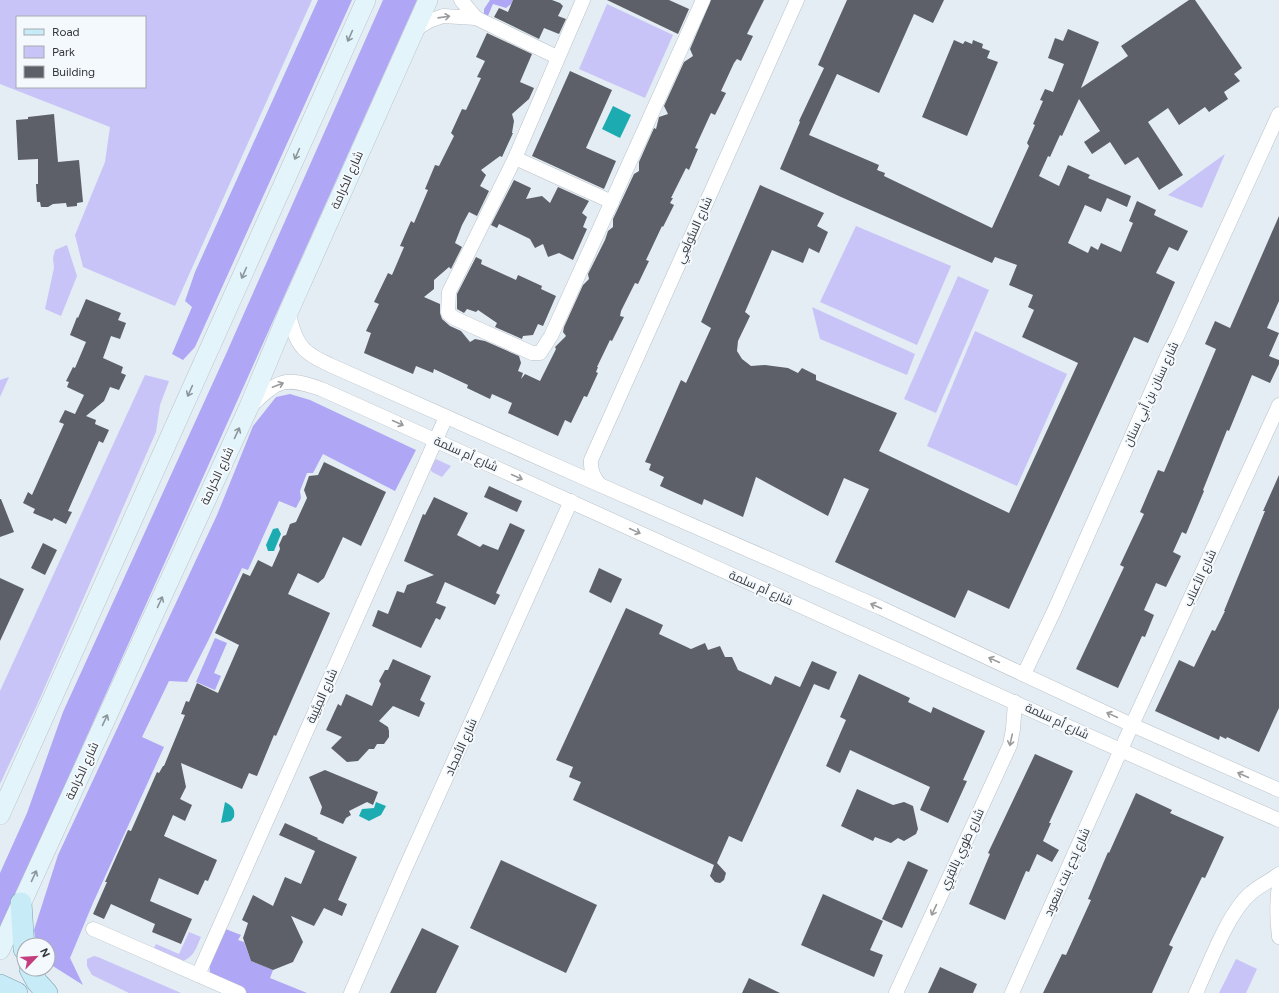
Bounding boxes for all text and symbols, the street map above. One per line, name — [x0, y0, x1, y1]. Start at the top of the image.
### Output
one-way arrow — [437, 13, 450, 21]
legend — [16, 16, 146, 88]
text: Road — [52, 25, 80, 39]
one-way arrow — [346, 29, 353, 41]
text: Park — [52, 45, 75, 59]
text: Building — [52, 65, 95, 79]
one-way arrow — [293, 148, 300, 160]
street label: شارع الكرامة — [328, 149, 367, 212]
street label: شارع السُّولَعِي — [673, 194, 718, 267]
one-way arrow — [240, 266, 247, 278]
street label: شارع سنان بن أبي سنان — [1120, 339, 1184, 450]
one-way arrow — [271, 380, 283, 388]
one-way arrow — [186, 385, 194, 397]
one-way arrow — [392, 420, 404, 427]
one-way arrow — [234, 427, 241, 439]
street label: شارع أم سلمة — [431, 433, 501, 475]
street label: شارع الكرامة — [198, 445, 237, 508]
one-way arrow — [511, 474, 523, 481]
one-way arrow — [629, 528, 641, 535]
street label: شارع الأعناب — [1181, 547, 1220, 609]
street label: شارع أم سلمة — [726, 567, 796, 609]
one-way arrow — [157, 596, 164, 608]
one-way arrow — [871, 602, 883, 609]
one-way arrow — [989, 656, 1001, 663]
street label: شارع المِثِيبة — [304, 666, 341, 726]
street label: شارع أم سلمة — [1023, 699, 1092, 743]
one-way arrow — [1107, 711, 1119, 718]
one-way arrow — [102, 714, 109, 726]
street label: شارع الأمجاد — [442, 716, 481, 778]
one-way arrow — [1006, 734, 1014, 747]
street label: شارع الكرامة — [63, 740, 102, 803]
one-way arrow — [1238, 770, 1250, 778]
street label: شارع طَوِي بِالقِرِي — [937, 806, 990, 893]
street label: شارع بَدع بنت سَعود — [1041, 826, 1094, 919]
one-way arrow — [31, 871, 38, 883]
one-way arrow — [930, 903, 937, 915]
north arrow — [16, 937, 56, 977]
text: N — [37, 946, 52, 960]

